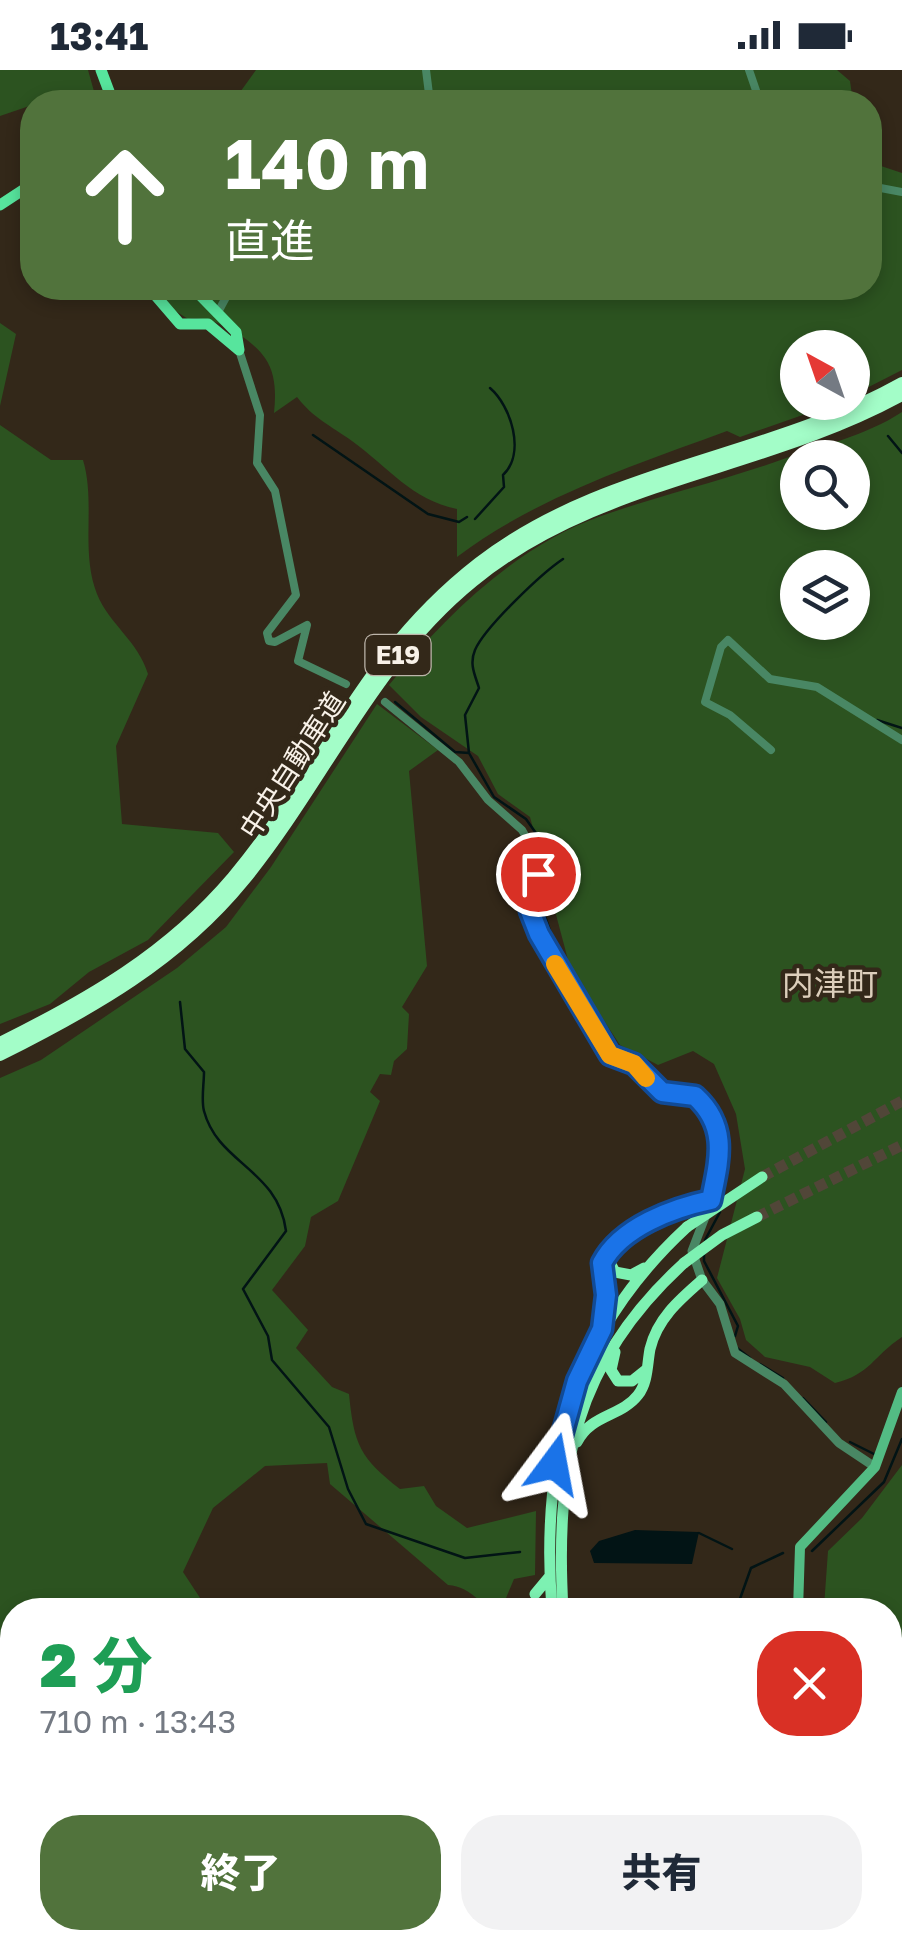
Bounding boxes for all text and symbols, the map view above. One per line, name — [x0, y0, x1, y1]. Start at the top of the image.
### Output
text: 13:41 — [50, 13, 148, 58]
text: 140 m — [225, 120, 429, 204]
icon: ahead — [60, 130, 190, 260]
text: 直進 — [225, 213, 315, 267]
north arrow — [780, 330, 870, 420]
map controls — [780, 330, 870, 640]
button: search — [780, 440, 870, 530]
button: layers — [780, 550, 870, 640]
road number: E19 — [366, 635, 430, 675]
street label: 中央自動車道 — [232, 685, 351, 844]
pin — [496, 832, 581, 917]
icon: arrive — [511, 847, 566, 902]
district label: 内津町 — [782, 964, 878, 1002]
position arrow — [502, 1412, 606, 1516]
text: 2 分 — [40, 1628, 152, 1700]
button: close — [757, 1631, 862, 1736]
text: 710 m · 13:43 — [40, 1702, 236, 1740]
button: 終了 — [40, 1815, 441, 1930]
button: 共有 — [461, 1815, 862, 1930]

